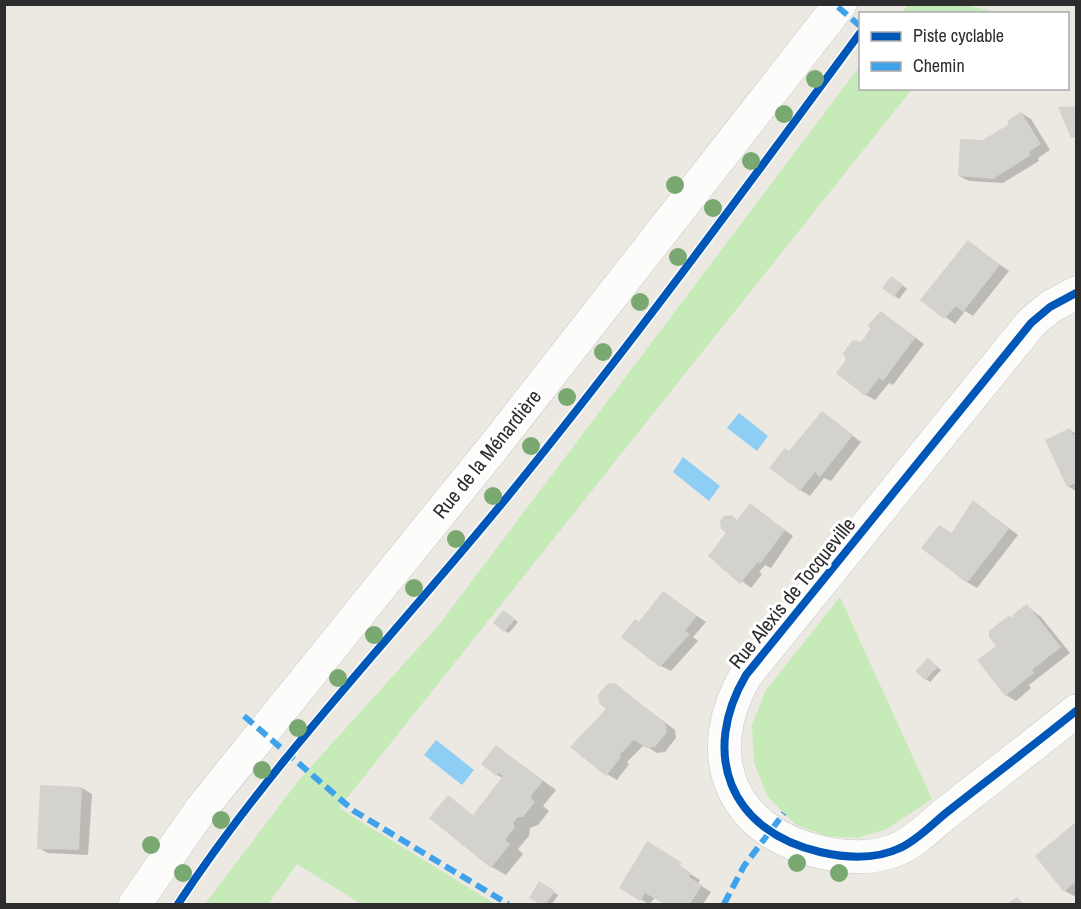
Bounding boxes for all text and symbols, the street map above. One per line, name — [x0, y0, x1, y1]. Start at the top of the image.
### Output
legend — [859, 12, 1069, 90]
text: Piste cyclable — [913, 23, 1004, 48]
text: Chemin — [913, 53, 965, 78]
street label: Rue de la Ménardière — [426, 384, 547, 524]
street label: Rue Alexis de Tocqueville — [722, 511, 861, 674]

